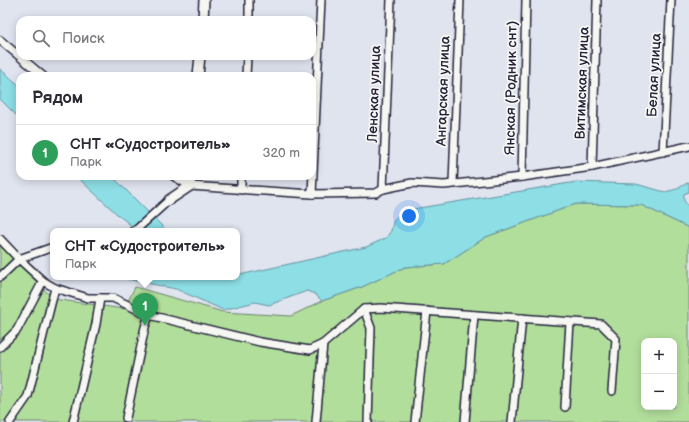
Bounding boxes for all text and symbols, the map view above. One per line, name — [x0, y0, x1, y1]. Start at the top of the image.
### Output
search box — [16, 16, 316, 60]
street label: Янская (Родник снт) — [501, 21, 521, 155]
street label: Витимская улица — [572, 26, 592, 140]
icon: search — [30, 27, 52, 49]
text: Поиск — [62, 29, 105, 48]
street label: Белая улица — [643, 32, 665, 117]
street label: Ангарская улица — [433, 35, 453, 147]
street label: Ленская улица — [364, 44, 384, 144]
text: Рядом — [32, 88, 83, 108]
text: СНТ «Судостроитель» — [70, 135, 231, 154]
text: 1 — [42, 145, 48, 161]
text: 320 m — [262, 145, 300, 161]
text: Парк — [70, 154, 102, 170]
your location — [399, 206, 419, 226]
popup — [50, 228, 240, 280]
text: СНТ «Судостроитель» — [65, 237, 225, 256]
text: Парк — [65, 256, 96, 272]
pin: 1 — [132, 293, 158, 326]
map controls — [641, 338, 677, 410]
button: + — [641, 338, 677, 374]
button: − — [641, 374, 677, 410]

